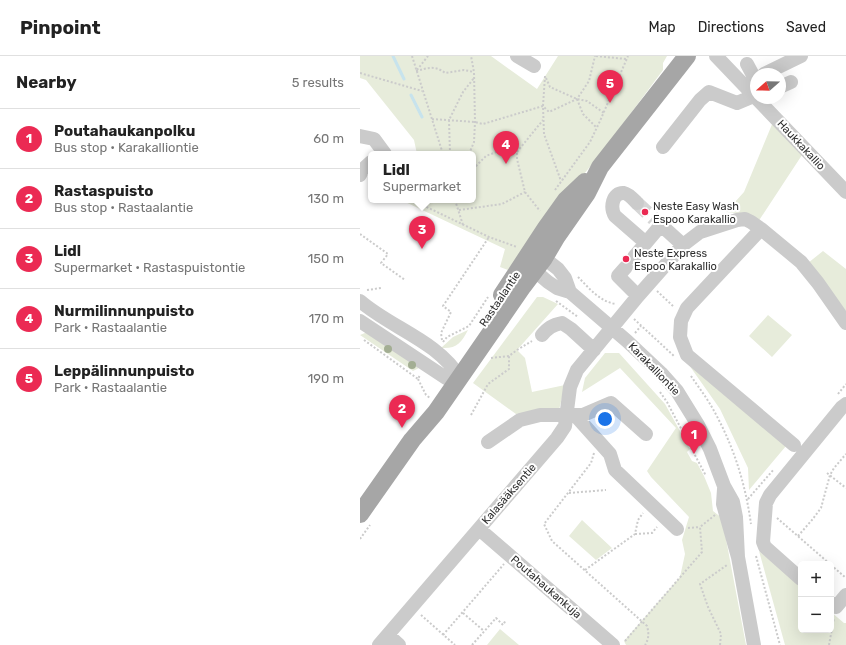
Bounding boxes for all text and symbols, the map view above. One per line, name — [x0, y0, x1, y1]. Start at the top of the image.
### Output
text: Pinpoint — [20, 16, 101, 39]
text: Map — [649, 19, 676, 36]
text: Directions — [698, 19, 764, 36]
text: Saved — [786, 19, 826, 36]
north arrow — [750, 68, 786, 104]
pin: 5 — [597, 70, 623, 103]
text: Nearby — [16, 72, 77, 92]
text: 5 results — [292, 75, 344, 90]
street label: Haukkakallio — [774, 117, 828, 173]
text: Poutahaukanpolku — [54, 122, 195, 140]
text: 1 — [26, 131, 32, 146]
text: 60 m — [313, 131, 344, 146]
pin: 4 — [493, 131, 519, 164]
text: Bus stop · Karakalliontie — [54, 140, 199, 155]
popup — [368, 151, 476, 203]
text: Lidl — [383, 161, 410, 179]
text: Supermarket — [383, 179, 461, 194]
text: Rastaspuisto — [54, 182, 153, 200]
text: 2 — [25, 191, 33, 206]
text: 130 m — [308, 191, 344, 206]
text: Bus stop · Rastaalantie — [54, 200, 193, 215]
place label: Neste Easy Wash Espoo Karakallio — [653, 200, 739, 226]
marker: Neste Easy Wash Espoo Karakallio — [640, 207, 650, 217]
pin: 3 — [409, 216, 435, 249]
text: Lidl — [54, 242, 81, 260]
place label: Neste Express Espoo Karakallio — [634, 247, 717, 273]
text: 3 — [25, 251, 33, 266]
text: 150 m — [308, 251, 344, 266]
marker: Neste Express Espoo Karakallio — [621, 254, 631, 264]
text: Supermarket · Rastaspuistontie — [54, 260, 245, 275]
street label: Rastaalantie — [477, 269, 523, 329]
text: Nurmilinnunpuisto — [54, 302, 194, 320]
text: 4 — [25, 311, 33, 326]
text: 170 m — [309, 311, 344, 326]
text: Park · Rastaalantie — [54, 320, 167, 335]
street label: Karakalliontie — [626, 340, 682, 398]
text: Leppälinnunpuisto — [54, 362, 195, 380]
text: 5 — [25, 371, 33, 386]
text: 190 m — [308, 371, 344, 386]
text: Park · Rastaalantie — [54, 380, 167, 395]
pin: 2 — [389, 395, 415, 428]
your location — [595, 409, 615, 429]
pin: 1 — [681, 421, 707, 454]
street label: Kalasääksentie — [479, 461, 539, 527]
street label: Poutahaukankuja — [508, 553, 584, 621]
map controls — [798, 561, 834, 633]
button: + — [798, 561, 834, 597]
button: − — [798, 597, 834, 633]

